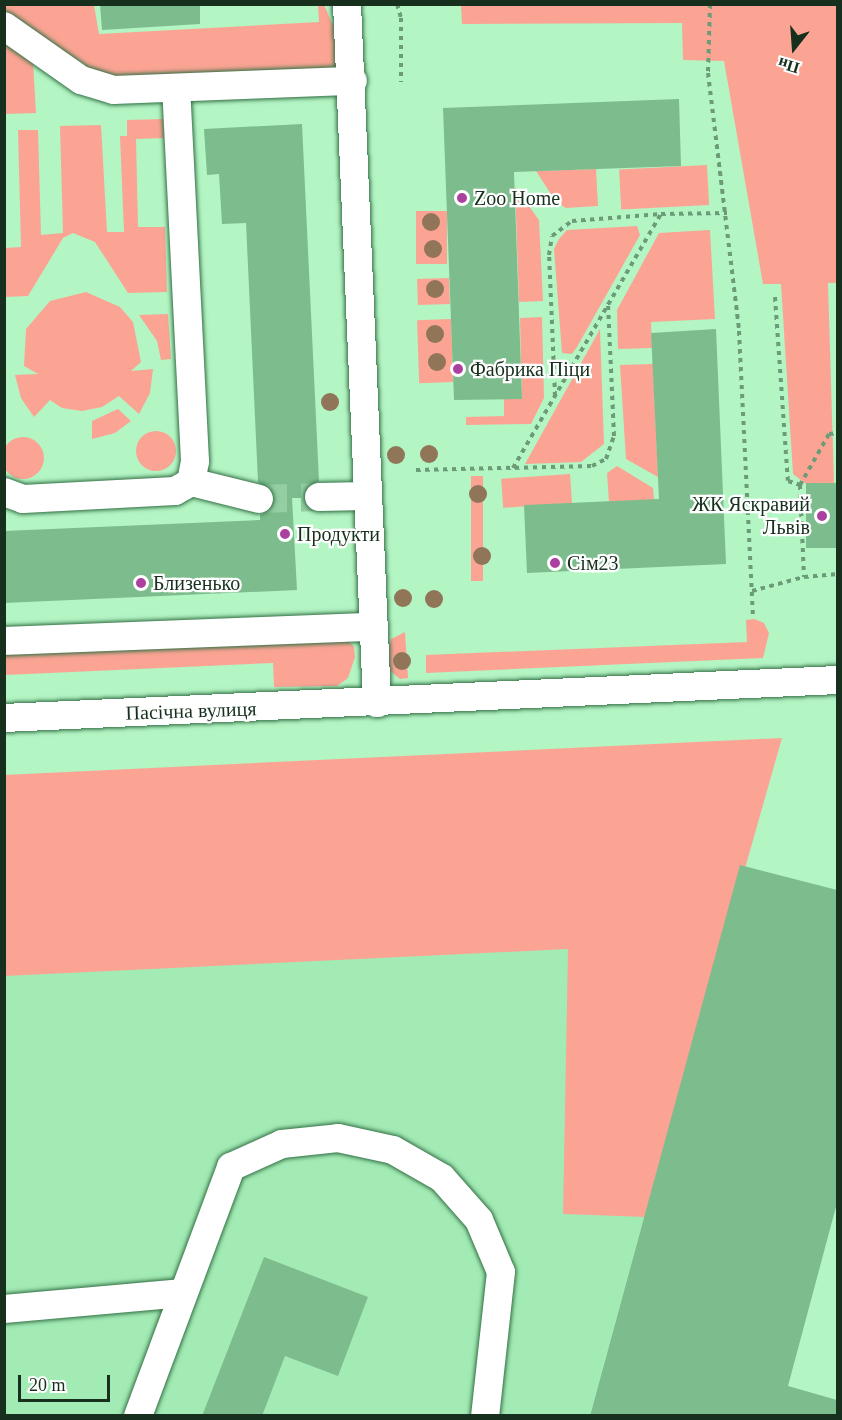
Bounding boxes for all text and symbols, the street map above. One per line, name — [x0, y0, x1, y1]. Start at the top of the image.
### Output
north arrow — [764, 18, 824, 78]
text: Пн — [776, 54, 801, 77]
place label: Zoo Home — [474, 186, 560, 210]
marker: Zoo Home — [455, 191, 469, 205]
place label: Фабрика Піци — [470, 357, 590, 381]
marker: Фабрика Піци — [451, 362, 465, 376]
place label: ЖК Яскравий Львів — [692, 492, 810, 539]
marker: ЖК Яскравий Львів — [815, 509, 829, 523]
place label: Продукти — [297, 522, 380, 546]
marker: Продукти — [278, 527, 292, 541]
place label: Сім23 — [567, 551, 619, 575]
marker: Сім23 — [548, 556, 562, 570]
place label: Близенько — [153, 571, 240, 595]
marker: Близенько — [134, 576, 148, 590]
street label: Пасічна вулиця — [125, 697, 257, 725]
scale bar — [21, 1363, 112, 1401]
text: 20 m — [29, 1375, 66, 1395]

